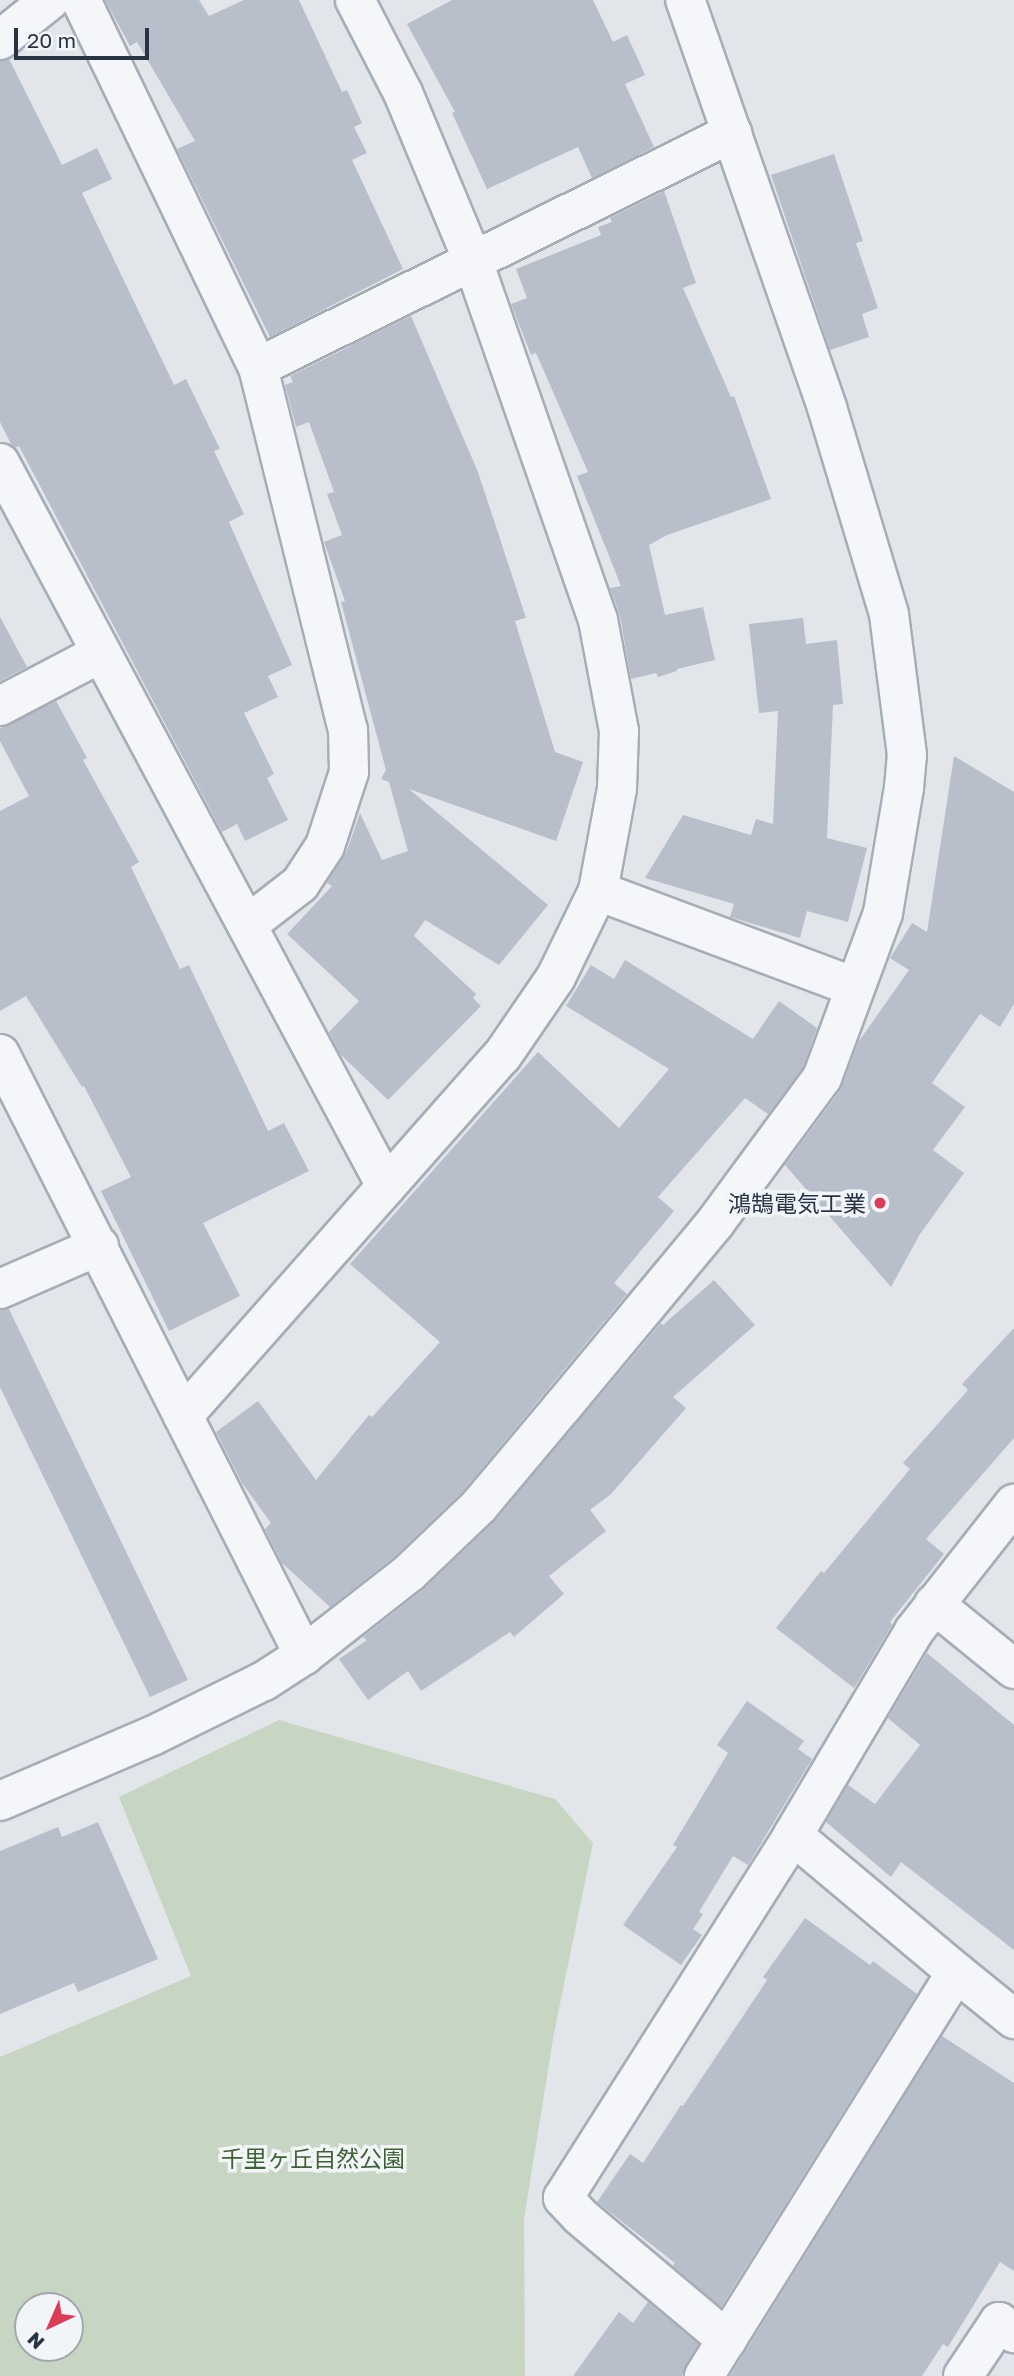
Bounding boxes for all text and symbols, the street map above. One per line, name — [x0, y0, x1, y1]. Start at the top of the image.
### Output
scale bar — [18, 14, 152, 58]
text: 20 m — [27, 27, 76, 53]
place label: 鴻鵠電気工業 — [728, 1189, 866, 1217]
marker: 鴻鵠電気工業 — [872, 1195, 888, 1211]
park label: 千里ヶ丘自然公園 — [221, 2144, 405, 2172]
north arrow — [14, 2292, 84, 2362]
text: N — [22, 2328, 49, 2354]

